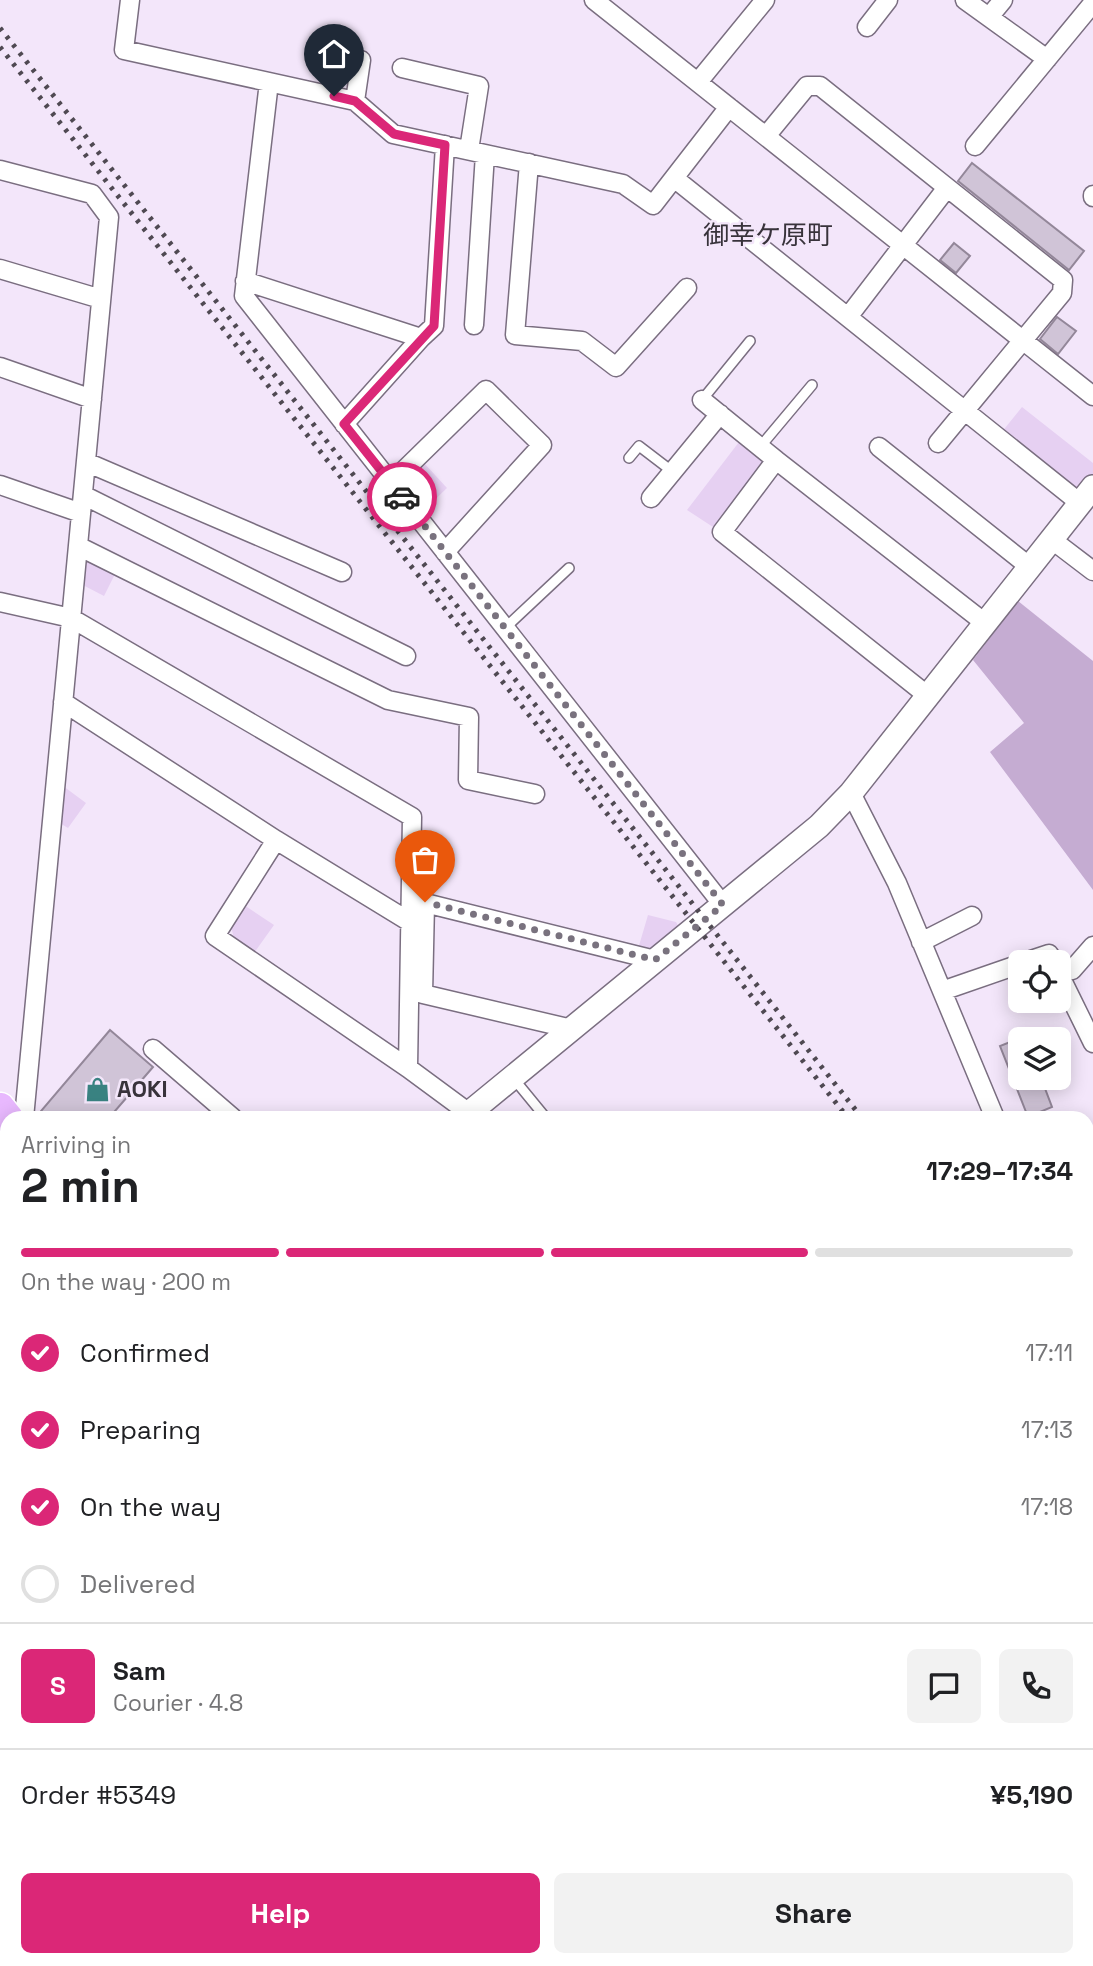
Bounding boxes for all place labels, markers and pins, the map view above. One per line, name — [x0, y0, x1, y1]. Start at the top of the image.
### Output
pin — [304, 24, 364, 96]
pin — [395, 830, 455, 902]
place label: AOKI — [117, 1074, 167, 1104]
shop icon: AOKI — [83, 1075, 111, 1103]

